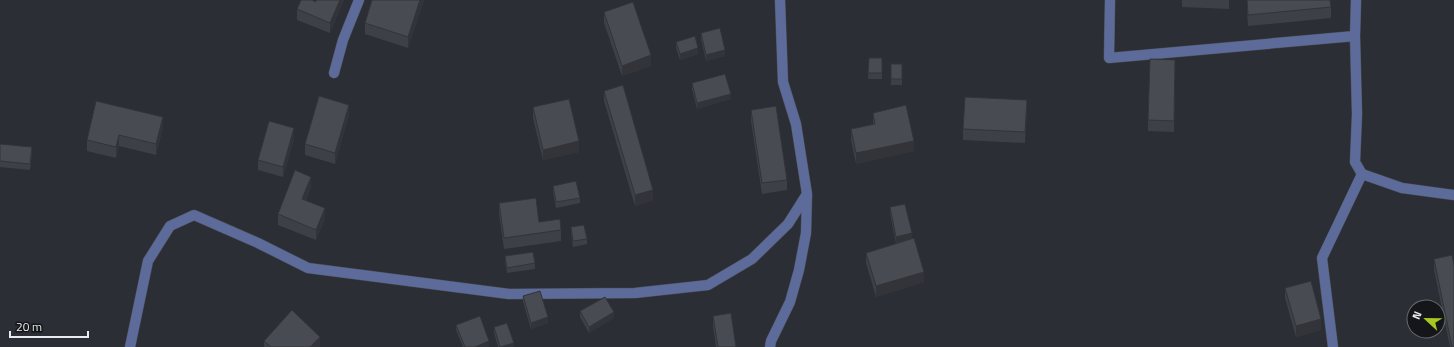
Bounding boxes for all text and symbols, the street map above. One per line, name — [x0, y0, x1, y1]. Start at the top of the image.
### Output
north arrow — [1406, 299, 1446, 339]
text: N — [1408, 309, 1426, 322]
scale bar — [10, 313, 88, 339]
text: 20 m — [16, 317, 42, 336]

